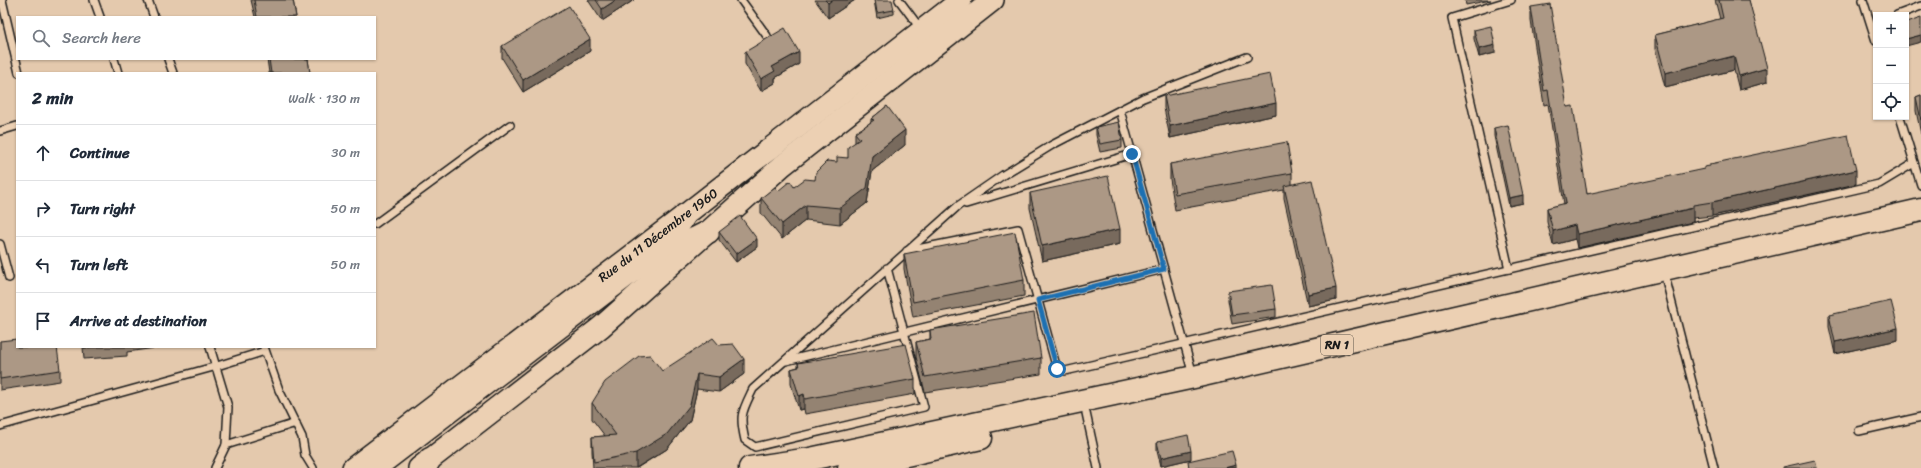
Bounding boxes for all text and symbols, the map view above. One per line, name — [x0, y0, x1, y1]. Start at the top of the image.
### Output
map controls — [1873, 12, 1909, 120]
button: + — [1873, 12, 1909, 48]
search box — [16, 16, 376, 60]
text: Search here — [62, 25, 141, 51]
icon: search — [30, 27, 52, 49]
button: − — [1873, 48, 1909, 84]
text: 2 min — [32, 83, 73, 113]
button: locate — [1873, 84, 1909, 120]
text: Walk · 130 m — [288, 87, 360, 110]
text: Continue — [70, 140, 130, 166]
text: 30 m — [331, 141, 360, 164]
icon: ahead — [32, 142, 54, 164]
route end — [1123, 145, 1141, 163]
street label: Rue du 11 Décembre 1960 — [593, 182, 723, 288]
text: Turn right — [70, 196, 135, 222]
text: 50 m — [330, 197, 360, 220]
icon: right — [32, 198, 54, 220]
text: Turn left — [70, 252, 128, 278]
text: 50 m — [330, 253, 360, 276]
icon: left — [32, 254, 54, 276]
text: Arrive at destination — [70, 308, 207, 334]
icon: arrive — [32, 310, 54, 332]
road number: RN 1 — [1321, 335, 1353, 355]
route start — [1048, 360, 1066, 378]

